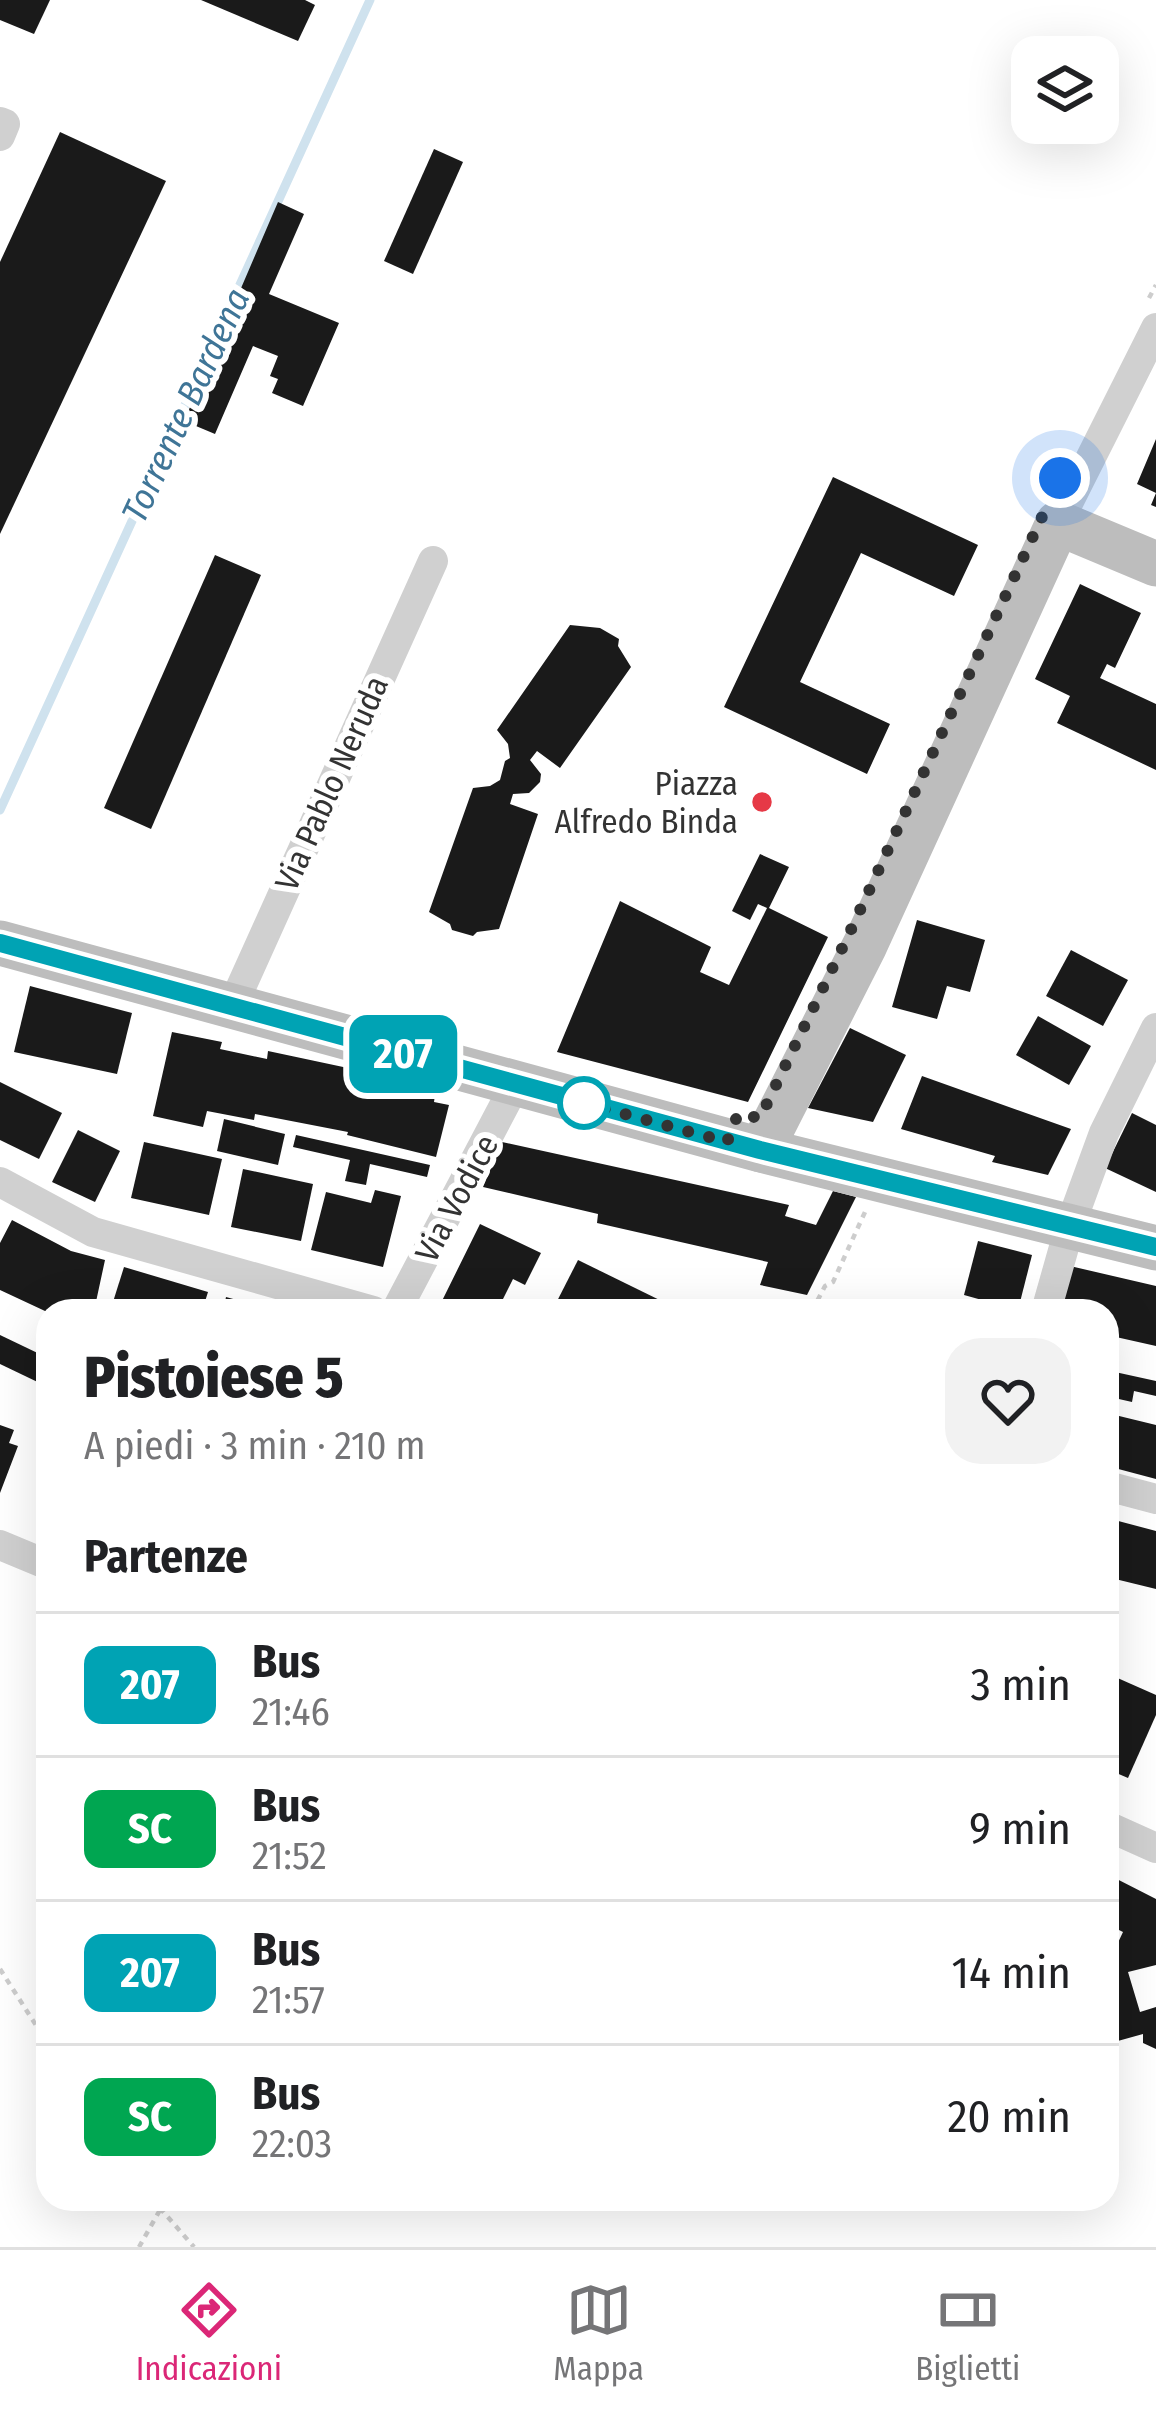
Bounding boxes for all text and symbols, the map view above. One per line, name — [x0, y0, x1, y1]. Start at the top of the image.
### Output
map controls — [1011, 36, 1119, 144]
button: layers — [1011, 36, 1119, 144]
water label: Torrente Bardena — [112, 281, 259, 529]
your location — [1030, 448, 1090, 508]
street label: Via Pablo Neruda — [267, 670, 397, 897]
place label: Piazza Alfredo Binda — [555, 764, 738, 842]
marker: Piazza Alfredo Binda — [749, 789, 775, 815]
line badge: 207 — [334, 1015, 472, 1093]
text: 207 — [373, 1029, 433, 1079]
unlabelled marker — [559, 1078, 609, 1128]
street label: Via Vodice — [407, 1128, 507, 1269]
button: heart — [945, 1338, 1071, 1464]
text: Pistoiese 5 — [84, 1344, 344, 1412]
text: A piedi · 3 min · 210 m — [84, 1423, 426, 1469]
text: Partenze — [84, 1530, 248, 1584]
text: Bus — [252, 1635, 320, 1689]
text: 3 min — [970, 1658, 1071, 1712]
text: 207 — [120, 1660, 180, 1710]
text: 21:46 — [252, 1689, 330, 1735]
text: Bus — [252, 1779, 320, 1833]
text: 9 min — [969, 1802, 1071, 1856]
text: SC — [128, 1804, 172, 1854]
text: 21:52 — [252, 1833, 327, 1879]
text: Bus — [252, 1923, 320, 1977]
text: 14 min — [951, 1946, 1071, 2000]
text: 207 — [120, 1948, 180, 1998]
text: 21:57 — [252, 1977, 325, 2023]
text: Bus — [252, 2067, 320, 2121]
text: 20 min — [947, 2090, 1071, 2144]
text: SC — [128, 2092, 172, 2142]
text: 22:03 — [252, 2121, 332, 2167]
tab: Indicazioni — [136, 2277, 282, 2389]
tab: Mappa — [553, 2277, 644, 2389]
tab: Biglietti — [915, 2277, 1020, 2389]

